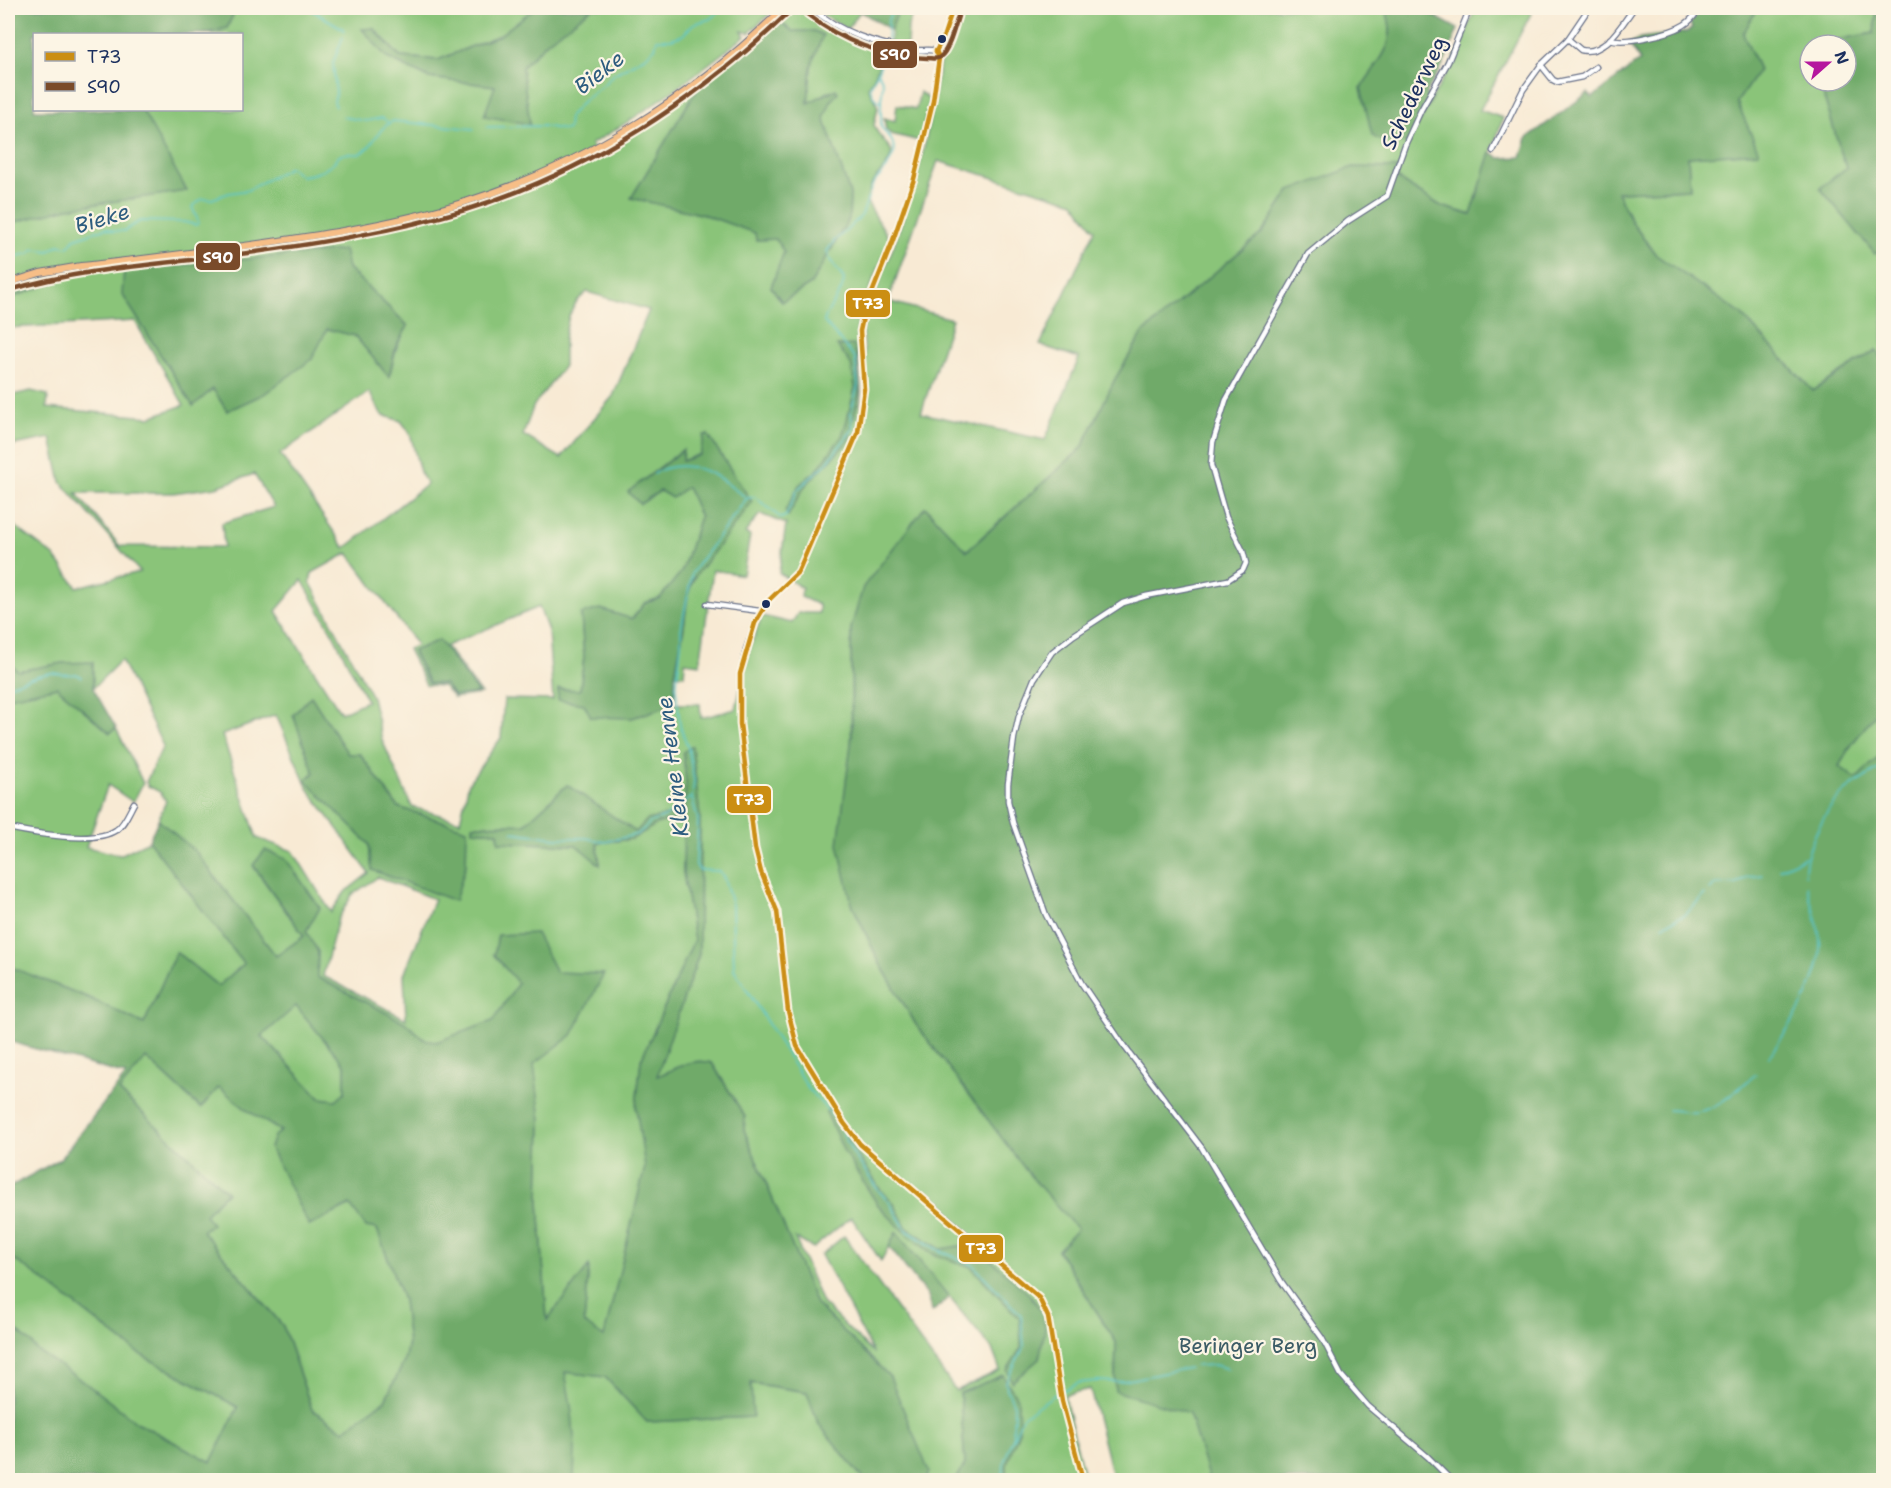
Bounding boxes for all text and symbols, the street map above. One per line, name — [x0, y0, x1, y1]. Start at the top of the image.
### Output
street label: Schederweg — [1374, 32, 1454, 154]
legend — [33, 33, 243, 111]
unlabelled marker — [936, 33, 948, 45]
north arrow — [1798, 33, 1858, 93]
line badge: S90 — [872, 40, 918, 69]
water label: Bieke — [568, 44, 630, 101]
text: S90 — [880, 44, 910, 65]
text: T73 — [87, 45, 122, 69]
text: N — [1829, 48, 1854, 67]
text: S90 — [87, 75, 121, 99]
water label: Bieke — [71, 196, 133, 241]
line badge: S90 — [195, 242, 241, 271]
text: S90 — [203, 247, 233, 268]
line badge: T73 — [845, 289, 891, 318]
text: T73 — [852, 293, 884, 314]
unlabelled marker — [760, 598, 772, 610]
water label: Kleine Henne — [650, 695, 695, 839]
line badge: T73 — [726, 785, 772, 814]
text: T73 — [733, 789, 765, 810]
line badge: T73 — [958, 1234, 1004, 1263]
text: T73 — [965, 1238, 997, 1259]
park label: Beringer Berg — [1179, 1332, 1317, 1360]

